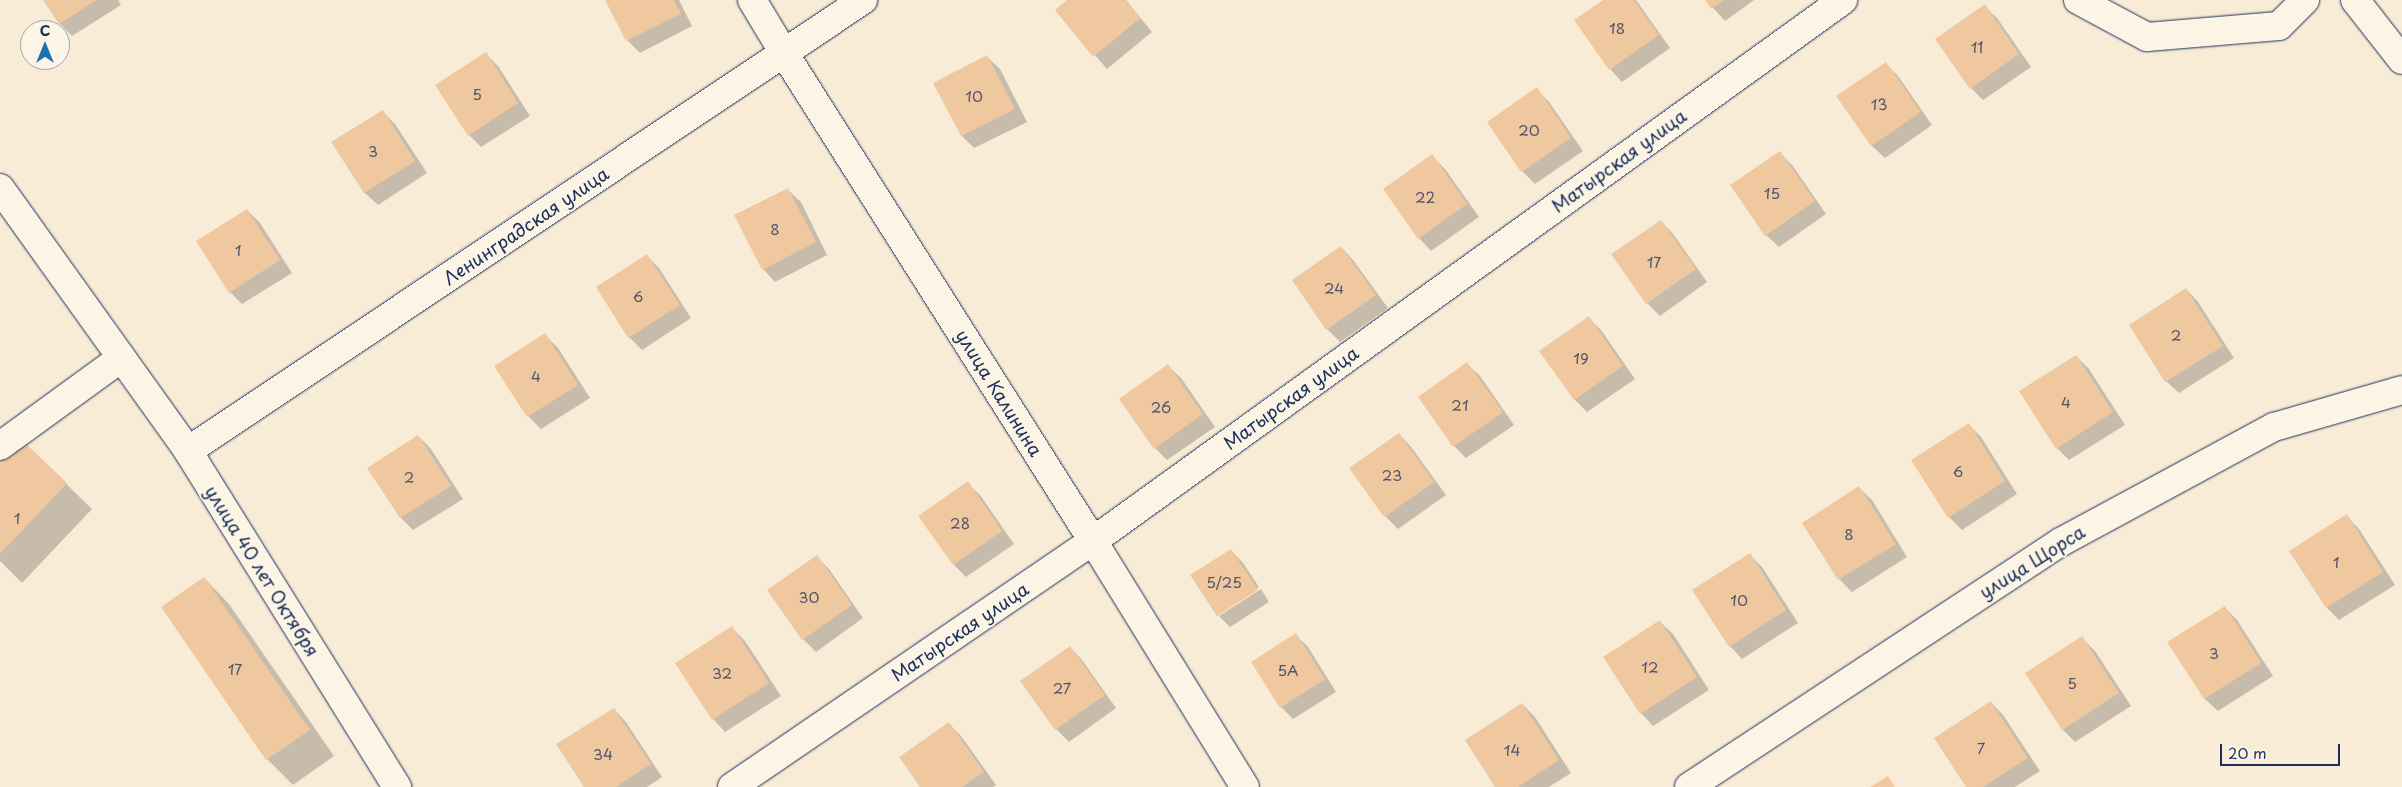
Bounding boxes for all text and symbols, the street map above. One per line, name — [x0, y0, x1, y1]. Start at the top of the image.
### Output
house number: 18 — [1609, 19, 1625, 37]
north arrow — [20, 20, 70, 70]
text: С — [40, 20, 50, 41]
house number: 11 — [1971, 38, 1983, 56]
house number: 5 — [472, 85, 482, 103]
house number: 10 — [965, 87, 983, 105]
house number: 13 — [1871, 95, 1887, 113]
street label: Матырская улица — [1547, 105, 1691, 217]
house number: 20 — [1518, 121, 1540, 139]
house number: 3 — [368, 142, 378, 160]
street label: Ленинградская улица — [439, 162, 613, 290]
house number: 15 — [1764, 184, 1780, 202]
house number: 22 — [1415, 188, 1435, 206]
house number: 8 — [770, 220, 780, 238]
house number: 1 — [235, 241, 241, 259]
house number: 17 — [1647, 253, 1661, 271]
house number: 24 — [1324, 279, 1344, 297]
house number: 6 — [633, 287, 643, 305]
street label: улица Калинина — [951, 325, 1047, 461]
house number: 2 — [2171, 326, 2181, 344]
street label: Матырская улица — [1219, 342, 1363, 454]
house number: 19 — [1573, 349, 1589, 367]
house number: 4 — [531, 367, 541, 385]
house number: 4 — [2061, 393, 2071, 411]
house number: 21 — [1451, 396, 1469, 414]
house number: 26 — [1151, 398, 1171, 416]
house number: 6 — [1953, 462, 1963, 480]
house number: 23 — [1382, 466, 1402, 484]
house number: 2 — [404, 468, 414, 486]
street label: улица 40 лет Октября — [200, 481, 324, 661]
house number: 1 — [14, 509, 20, 527]
house number: 28 — [950, 514, 970, 532]
street label: улица Щорса — [1975, 521, 2089, 603]
house number: 8 — [1844, 525, 1854, 543]
house number: 1 — [2333, 553, 2339, 571]
house number: 5/25 — [1206, 573, 1242, 591]
street label: Матырская улица — [887, 578, 1033, 686]
house number: 30 — [799, 588, 819, 606]
house number: 10 — [1730, 591, 1748, 609]
house number: 3 — [2209, 644, 2219, 662]
house number: 12 — [1641, 658, 1659, 676]
house number: 17 — [228, 660, 242, 678]
house number: 5А — [1277, 661, 1299, 679]
house number: 32 — [712, 664, 732, 682]
house number: 5 — [2067, 674, 2077, 692]
house number: 27 — [1053, 679, 1071, 697]
scale bar — [2222, 734, 2342, 766]
house number: 7 — [1977, 739, 1985, 757]
house number: 14 — [1504, 741, 1520, 759]
text: 20 m — [2228, 741, 2267, 764]
house number: 34 — [593, 745, 613, 763]

